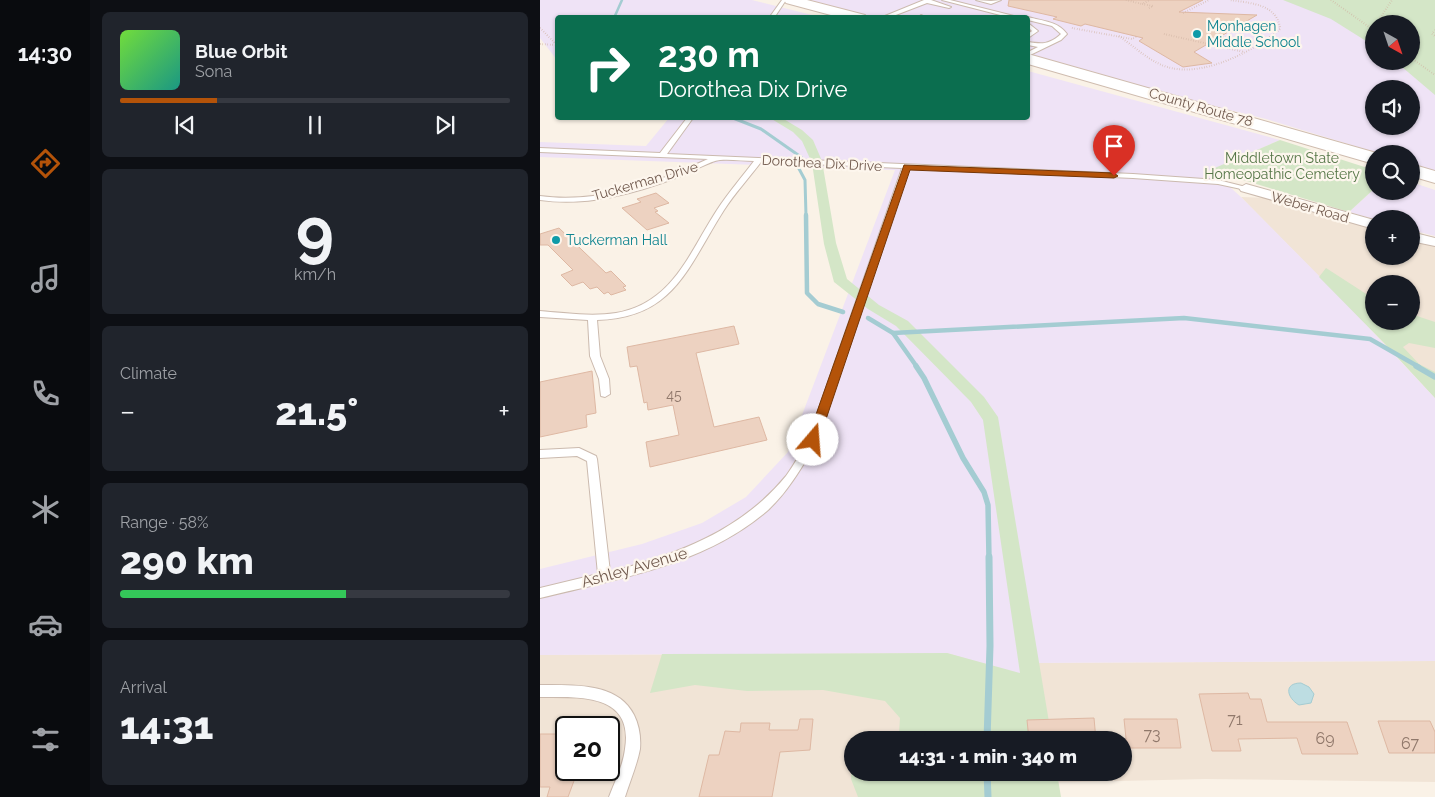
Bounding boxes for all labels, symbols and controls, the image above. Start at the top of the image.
north arrow [1365,15,1420,70]
map controls [1365,15,1420,330]
place label: Monhagen Middle School [1207,18,1300,50]
marker: Monhagen Middle School [1191,28,1203,40]
text: 230 m [658,34,760,75]
icon: right [575,35,640,100]
text: 14:30 [18,40,72,66]
text: Blue Orbit [195,40,287,62]
text: Sona [195,62,232,81]
text: Dorothea Dix Drive [658,76,848,102]
button: sound [1365,80,1420,135]
street label: County Route 78 [1147,84,1255,130]
icon: previous [171,111,199,139]
icon: pause [301,111,329,139]
icon: next [431,111,459,139]
pin [1093,125,1135,176]
icon: arrive [1100,132,1128,160]
button: search [1365,145,1420,200]
icon: directions [28,146,63,181]
park label: Middletown State Homeopathic Cemetery [1204,150,1360,182]
street label: Dorothea Dix Drive [761,152,883,174]
street label: Tuckerman Drive [590,158,700,204]
street label: Weber Road [1269,188,1351,226]
text: 9 [296,194,334,270]
button: + [1365,210,1420,265]
place label: Tuckerman Hall [566,232,667,248]
marker: Tuckerman Hall [550,234,562,246]
icon: music [28,261,63,296]
text: km/h [294,265,336,284]
button: − [1365,275,1420,330]
text: Climate [120,364,177,383]
icon: phone [28,376,63,411]
house number: 45 [666,387,682,403]
text: 21.5° [275,389,358,434]
text: − [120,395,135,428]
text: + [498,395,510,428]
position arrow [786,413,838,465]
icon: climate [28,492,63,527]
text: Range · 58% [120,513,208,532]
text: 290 km [120,538,254,583]
street label: Ashley Avenue [579,543,689,592]
icon: car [28,607,63,642]
text: Arrival [120,678,167,697]
text: 14:31 [120,703,213,748]
house number: 71 [1227,710,1243,729]
speed limit sign: 20 [555,716,620,781]
icon: filters [28,722,63,757]
house number: 73 [1143,725,1161,744]
house number: 69 [1315,729,1335,748]
house number: 67 [1401,734,1420,753]
text: 14:31 · 1 min · 340 m [899,745,1077,767]

